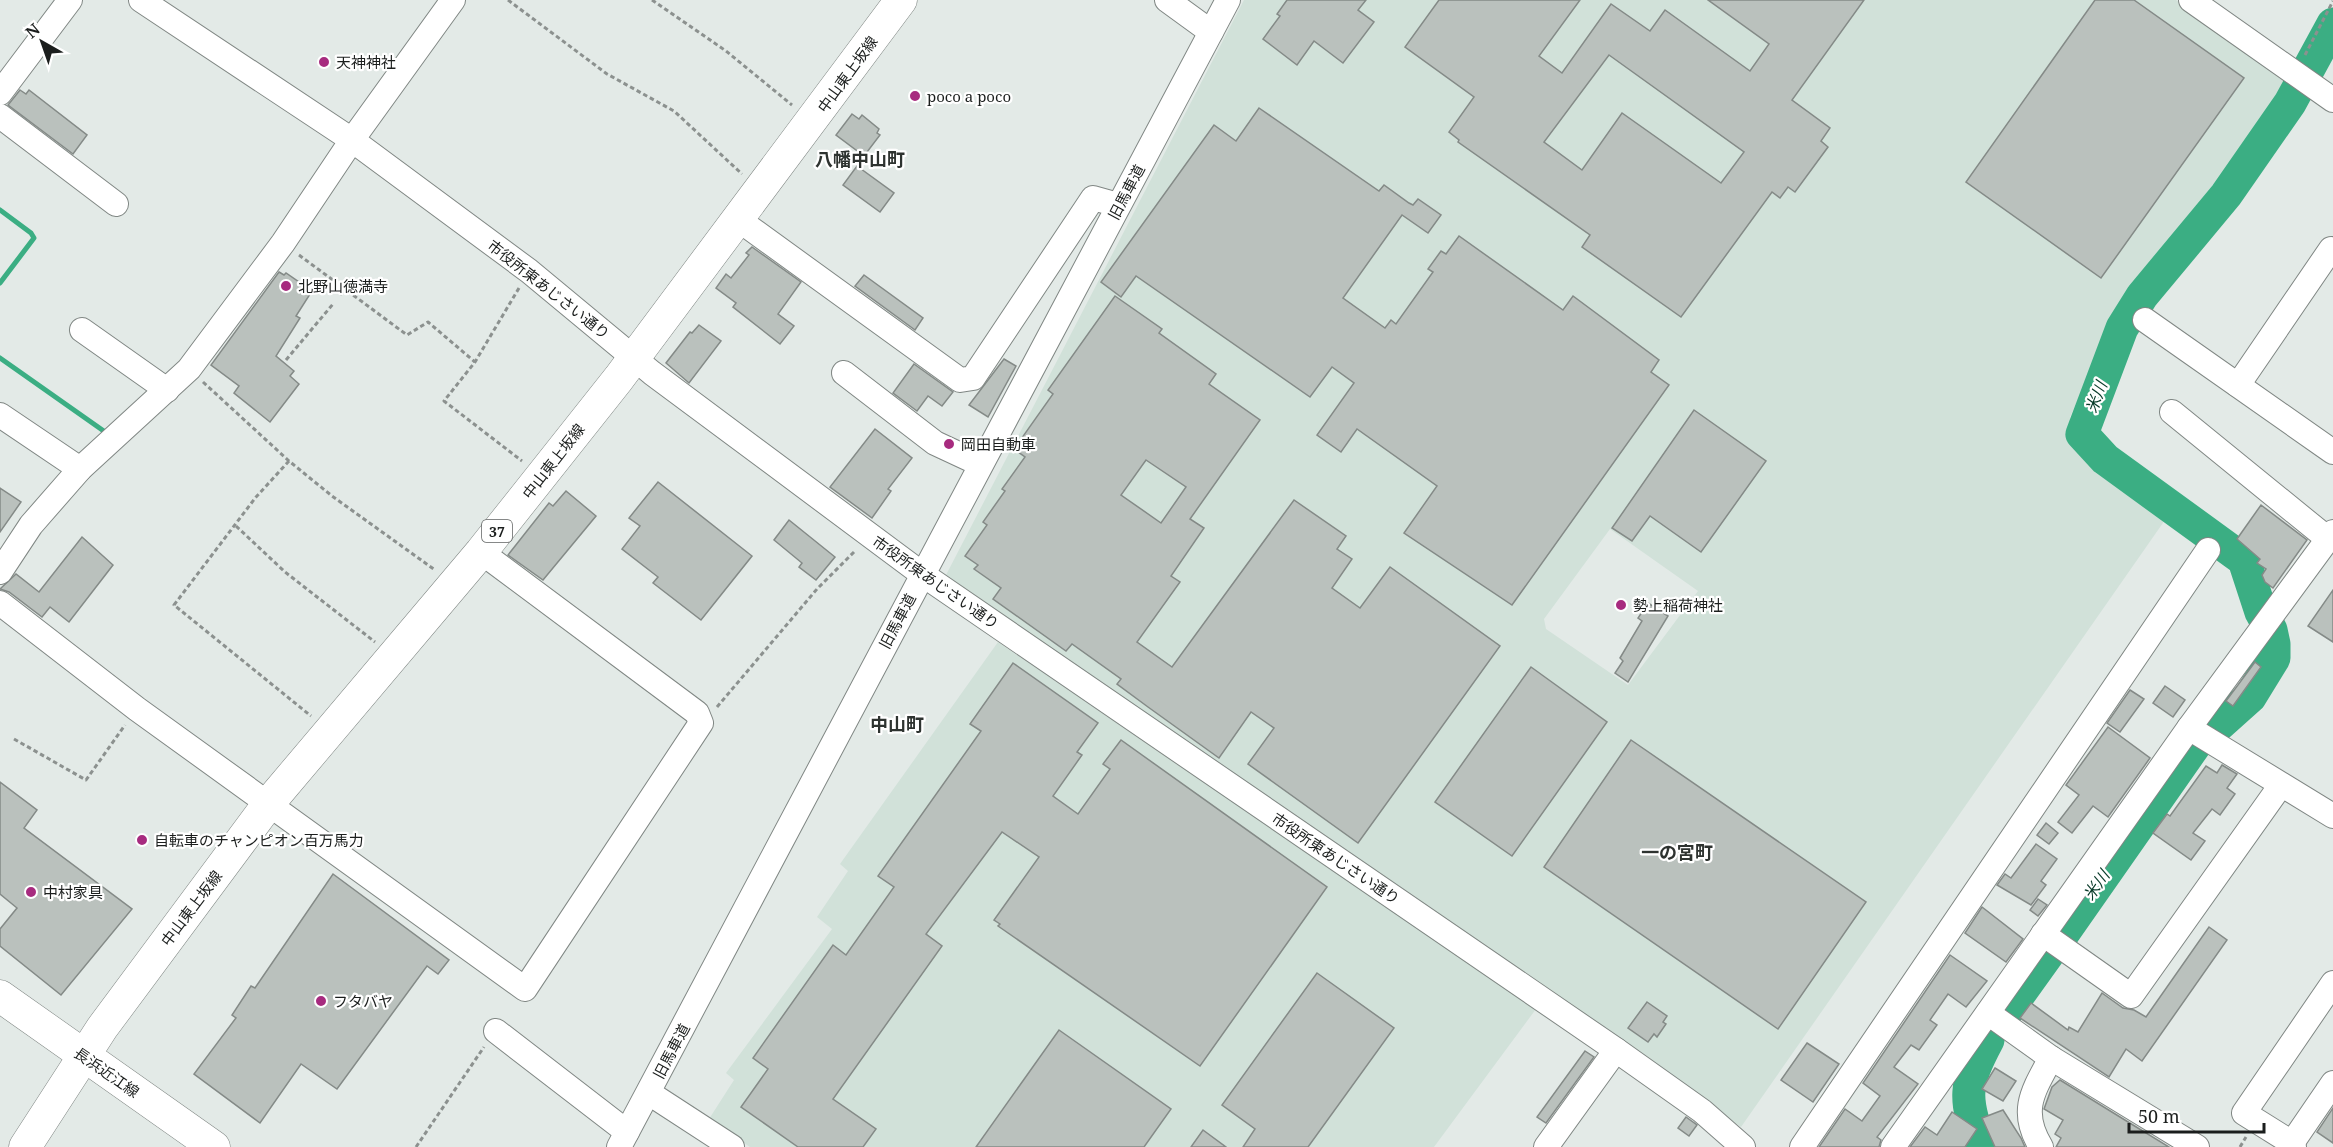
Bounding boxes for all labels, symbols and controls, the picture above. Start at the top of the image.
north arrow [12,12,72,72]
text: N [20,18,45,43]
street label: 中山東上坂線 [812,32,882,116]
place label: 天神神社 [336,52,396,72]
marker: 天神神社 [317,55,331,69]
place label: poco a poco [927,86,1011,106]
marker: poco a poco [908,89,922,103]
district label: 八幡中山町 [815,147,905,171]
street label: 旧馬車道 [1103,161,1149,223]
street label: 市役所東あじさい通り [484,235,614,343]
place label: 北野山徳満寺 [298,276,388,296]
marker: 北野山徳満寺 [279,279,293,293]
water label: 米川 [2080,376,2113,416]
street label: 中山東上坂線 [517,419,589,503]
place label: 岡田自動車 [961,434,1036,454]
marker: 岡田自動車 [942,437,956,451]
road number: 37 [482,520,512,542]
street label: 市役所東あじさい通り [869,531,1003,633]
street label: 旧馬車道 [874,590,920,652]
place label: 勢上稲荷神社 [1633,595,1723,615]
marker: 勢上稲荷神社 [1614,598,1628,612]
district label: 中山町 [870,712,924,736]
street label: 市役所東あじさい通り [1268,808,1404,908]
place label: 自転車のチャンピオン百万馬力 [154,830,364,850]
marker: 自転車のチャンピオン百万馬力 [135,833,149,847]
district label: 一の宮町 [1641,840,1713,864]
water label: 米川 [2078,864,2115,904]
street label: 中山東上坂線 [156,866,226,950]
place label: 中村家具 [43,882,103,902]
marker: 中村家具 [24,885,38,899]
place label: フタバヤ [333,991,393,1011]
marker: フタバヤ [314,994,328,1008]
street label: 旧馬車道 [648,1020,694,1082]
street label: 長浜近江線 [71,1042,143,1102]
scale bar [2129,1096,2264,1134]
text: 50 m [2138,1104,2180,1128]

